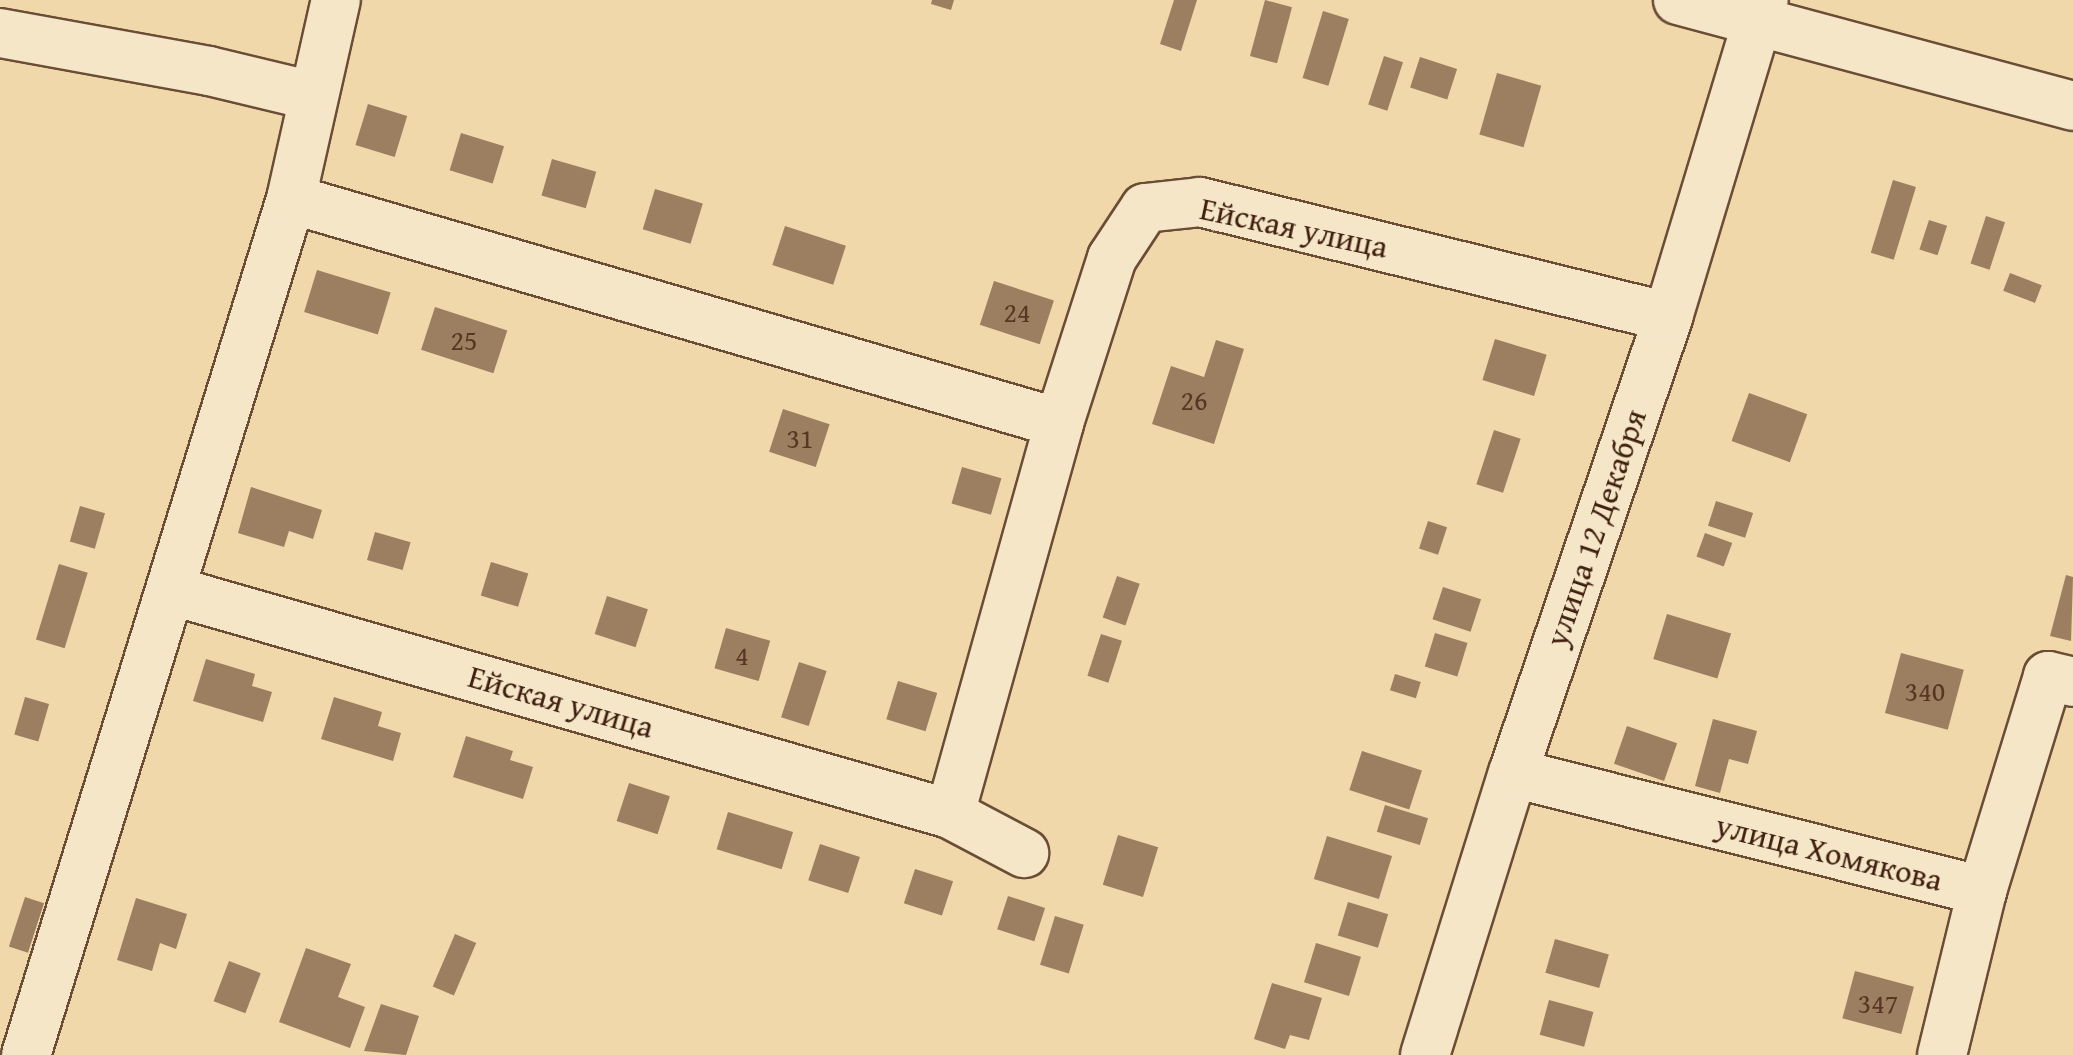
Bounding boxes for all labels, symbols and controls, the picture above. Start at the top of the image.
street label: Ейская улица [1197,189,1391,267]
house number: 24 [1004,295,1030,329]
house number: 25 [451,323,477,357]
house number: 26 [1181,383,1207,417]
street label: улица 12 Декабря [1537,404,1655,652]
house number: 31 [787,421,813,455]
house number: 4 [735,638,749,672]
street label: Ейская улица [464,657,658,747]
house number: 340 [1905,674,1945,708]
street label: улица Хомякова [1712,806,1946,900]
house number: 347 [1858,986,1898,1020]

